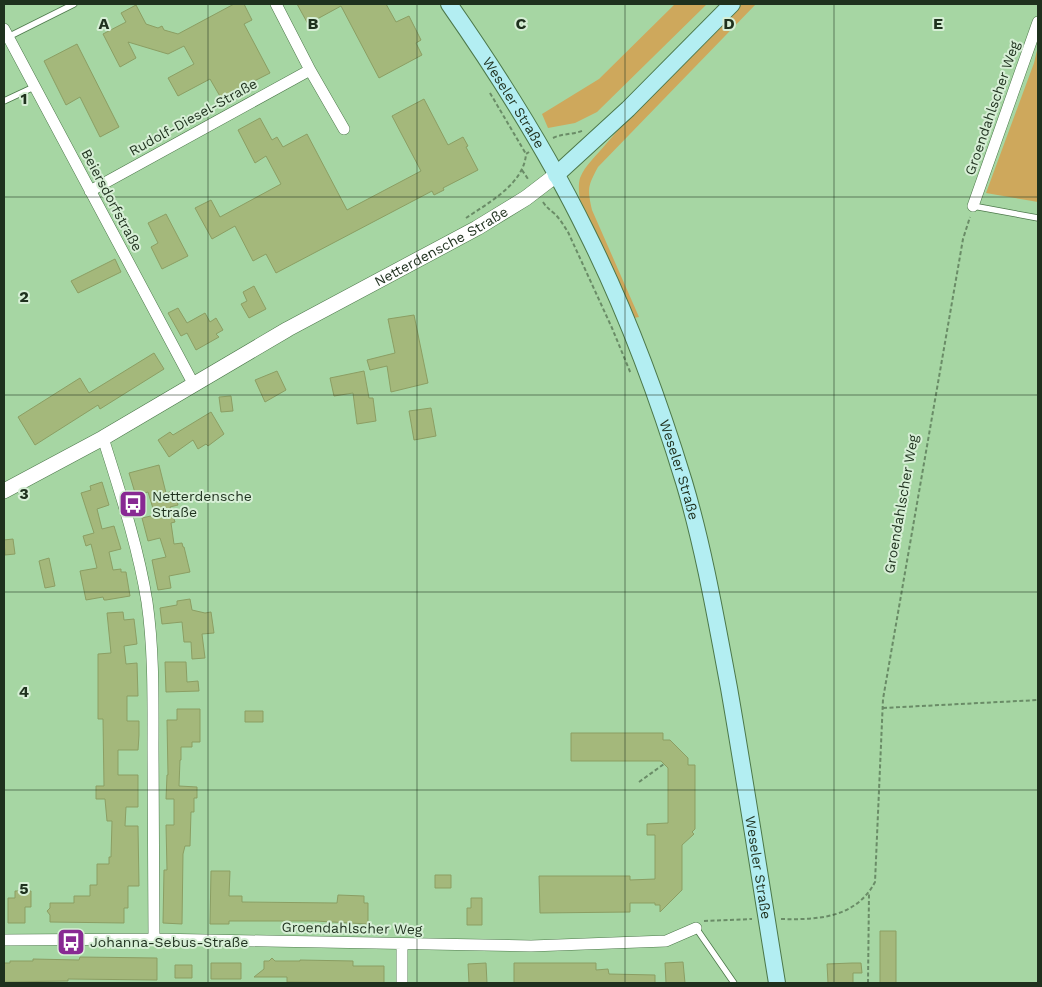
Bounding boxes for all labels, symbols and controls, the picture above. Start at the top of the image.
text: A [99,14,110,33]
text: B [308,14,319,33]
text: C [516,14,527,33]
text: D [723,14,735,33]
text: E [933,14,943,33]
street label: Groendahlscher Weg [962,38,1023,177]
street label: Weseler Straße [479,54,548,151]
street label: Rudolf-Diesel-Straße [126,75,260,159]
text: 1 [21,89,27,108]
street label: Beiersdorfstraße [78,146,146,254]
street label: Netterdensche Straße [372,203,511,289]
text: 2 [19,287,29,306]
street label: Weseler Straße [656,417,702,521]
street label: Groendahlscher Weg [881,433,921,575]
text: 3 [19,484,29,503]
place label: Netterdensche Straße [152,488,252,520]
bus stop icon: Netterdensche Straße [118,489,148,519]
text: 4 [19,682,29,701]
street label: Weseler Straße [742,815,775,920]
text: 5 [19,879,29,898]
street label: Groendahlscher Weg [282,919,423,937]
bus stop icon: Johanna-Sebus-Straße [56,927,86,957]
place label: Johanna-Sebus-Straße [90,934,248,950]

